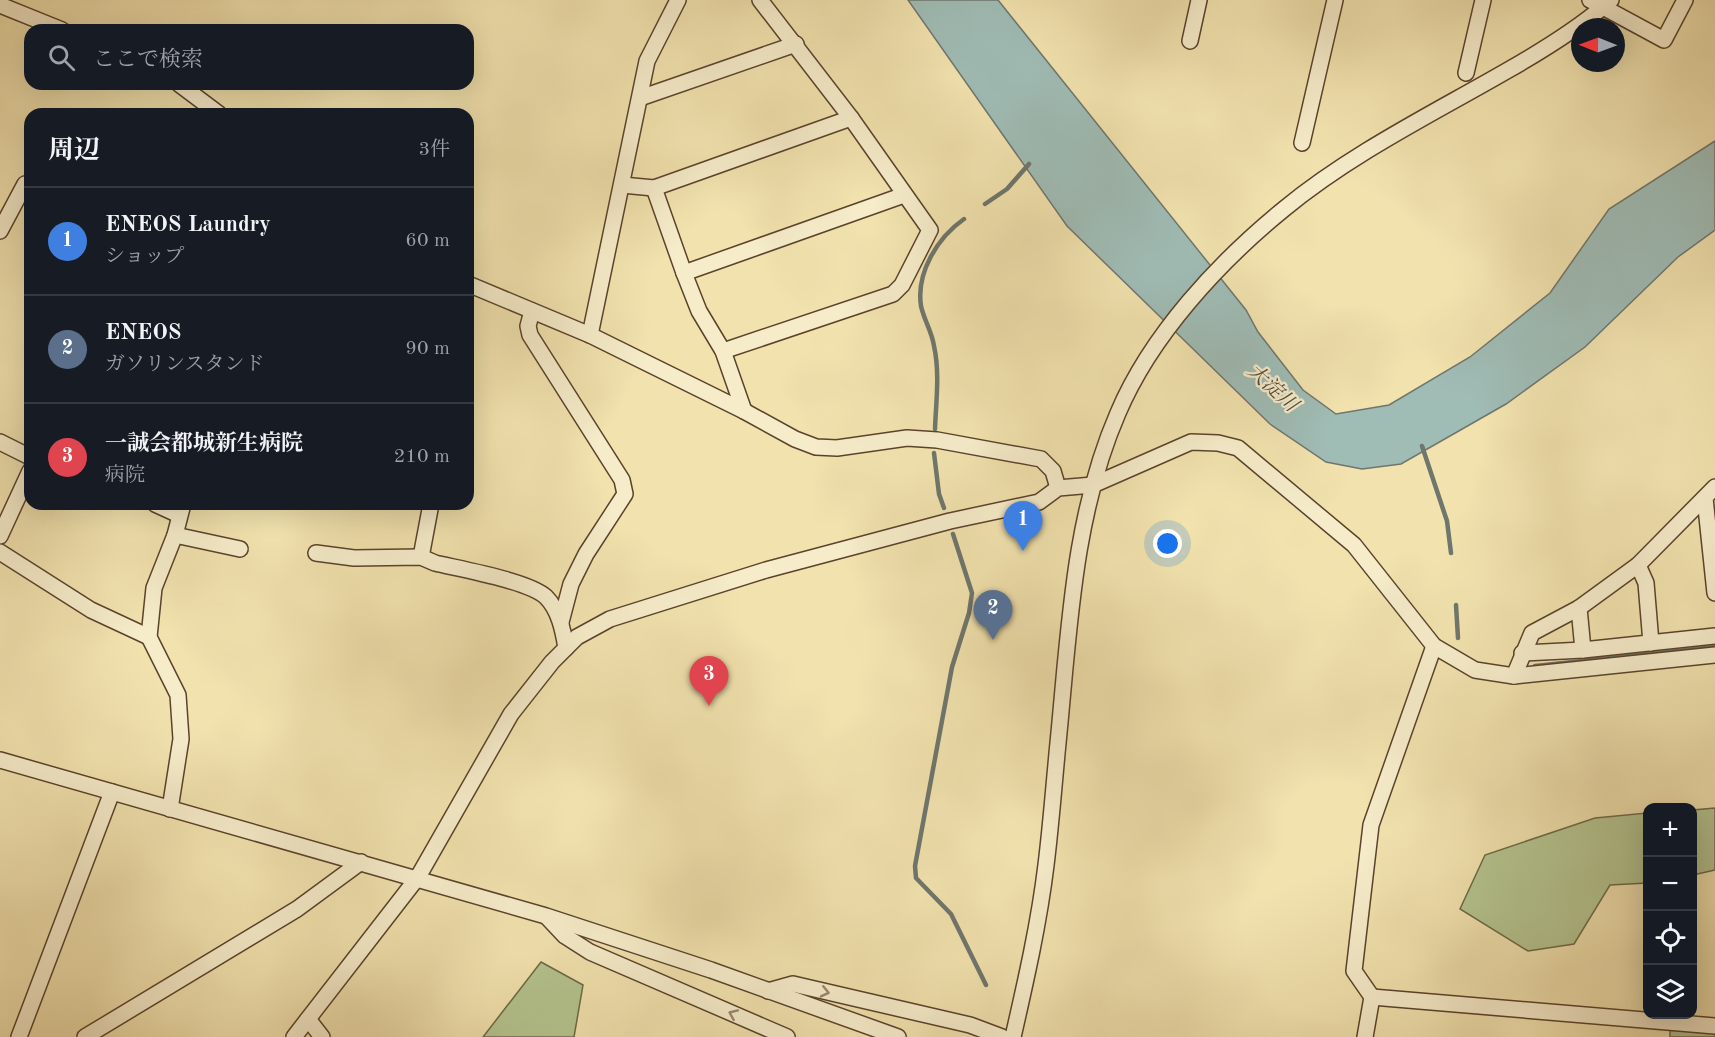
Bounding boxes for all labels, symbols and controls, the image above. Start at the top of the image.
north arrow [1571,18,1625,72]
search box [24,24,474,90]
icon: search [45,41,78,74]
text: ここで検索 [93,49,203,71]
text: 周辺 [48,138,100,164]
text: 3件 [418,140,450,160]
text: ENEOS Laundry [105,214,271,236]
text: 1 [62,231,73,251]
text: 60 m [405,231,450,251]
text: ショップ [105,247,185,267]
text: ENEOS [105,322,181,344]
text: 2 [62,339,73,359]
text: 90 m [405,339,450,359]
text: ガソリンスタンド [105,355,264,375]
water label: 大淀川 [1243,359,1303,417]
text: 一誠会都城新生病院 [105,433,303,455]
text: 3 [62,447,73,467]
text: 210 m [394,447,450,467]
text: 病院 [105,466,145,486]
pin: 1 [1004,502,1042,551]
your location [1153,529,1182,558]
pin: 2 [974,590,1012,640]
pin: 3 [690,656,728,706]
map controls [1643,803,1697,1019]
button: + [1643,803,1697,857]
button: − [1643,857,1697,911]
button: locate [1643,911,1697,965]
button: layers [1643,965,1697,1019]
one-way arrow [820,984,830,997]
one-way arrow [729,1009,740,1021]

